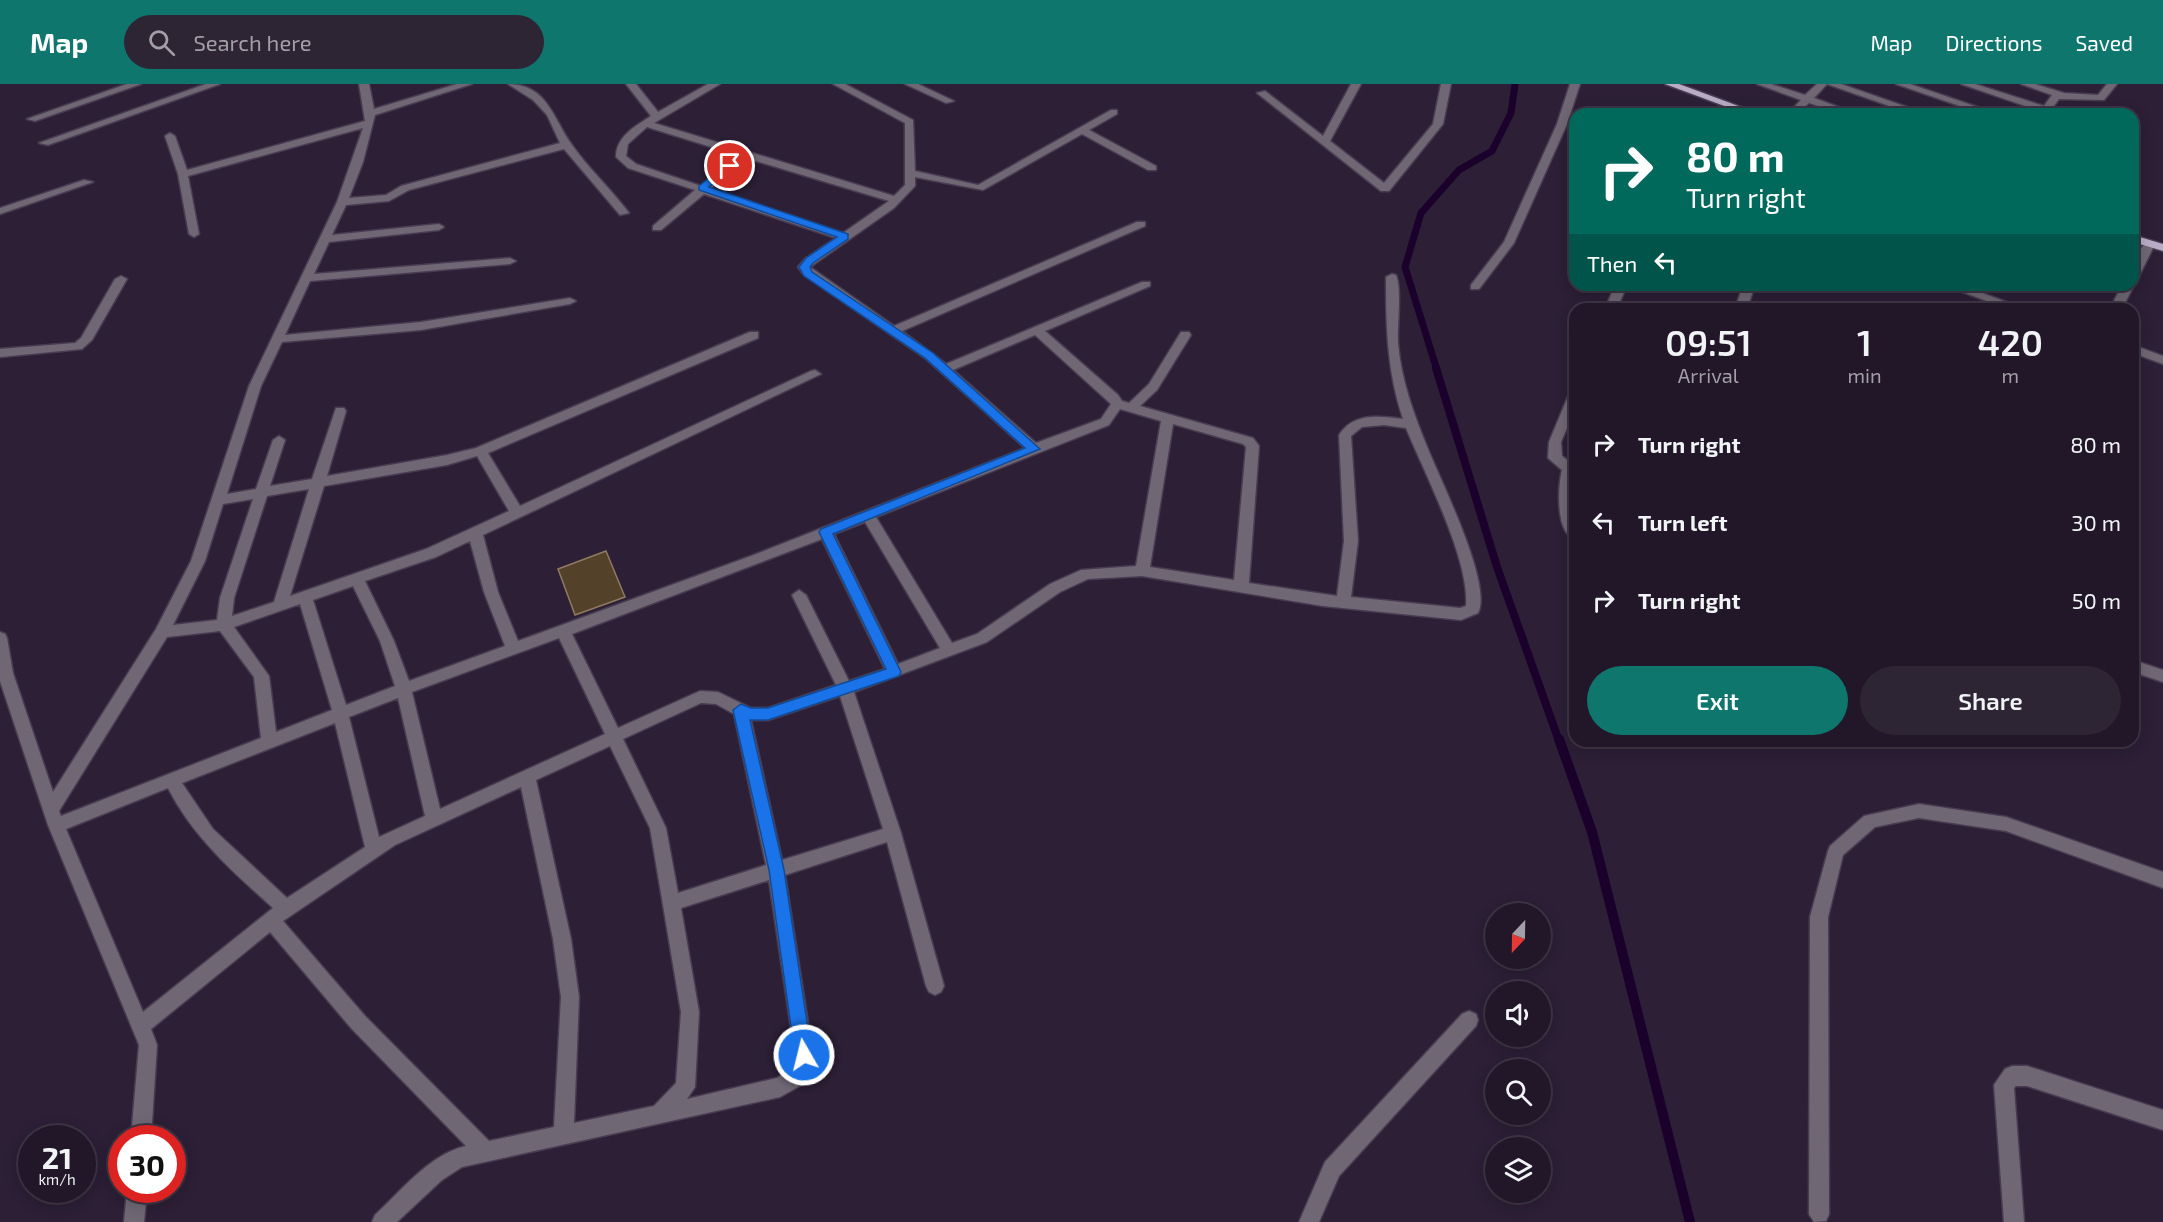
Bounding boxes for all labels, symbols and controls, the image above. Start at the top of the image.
search box [124,15,544,69]
text: Map [30,25,88,59]
icon: search [145,26,178,59]
text: Search here [193,29,312,55]
text: Map [1870,30,1913,55]
text: Directions [1946,30,2042,55]
text: Saved [2075,30,2133,55]
text: 80 m [1686,130,1785,180]
icon: right [1587,132,1665,210]
pin [704,140,755,191]
icon: arrive [713,149,746,182]
text: Turn right [1686,181,1806,213]
icon: left [1649,246,1682,279]
text: Then [1587,250,1637,276]
text: 09:51 [1665,320,1752,363]
text: 1 [1857,320,1872,363]
text: 420 [1978,320,2043,363]
text: Arrival [1678,363,1739,387]
text: min [1848,363,1882,387]
text: m [2002,363,2019,387]
icon: right [1587,428,1620,461]
text: Turn right [1638,431,1740,457]
text: 80 m [2070,431,2121,457]
icon: left [1587,506,1620,539]
text: Turn left [1638,509,1727,535]
text: 30 m [2071,509,2121,535]
icon: right [1587,584,1620,617]
text: Turn right [1638,587,1740,613]
text: 50 m [2072,587,2121,613]
button: Exit [1587,666,1848,735]
button: Share [1860,666,2121,735]
north arrow [1485,903,1551,969]
map controls [1485,903,1551,1203]
button: sound [1485,981,1551,1047]
position arrow [772,1023,836,1087]
button: search [1485,1059,1551,1125]
speed limit sign: 30 [108,1125,186,1203]
button: layers [1485,1137,1551,1203]
text: 21 [42,1139,72,1175]
text: km/h [38,1170,76,1188]

